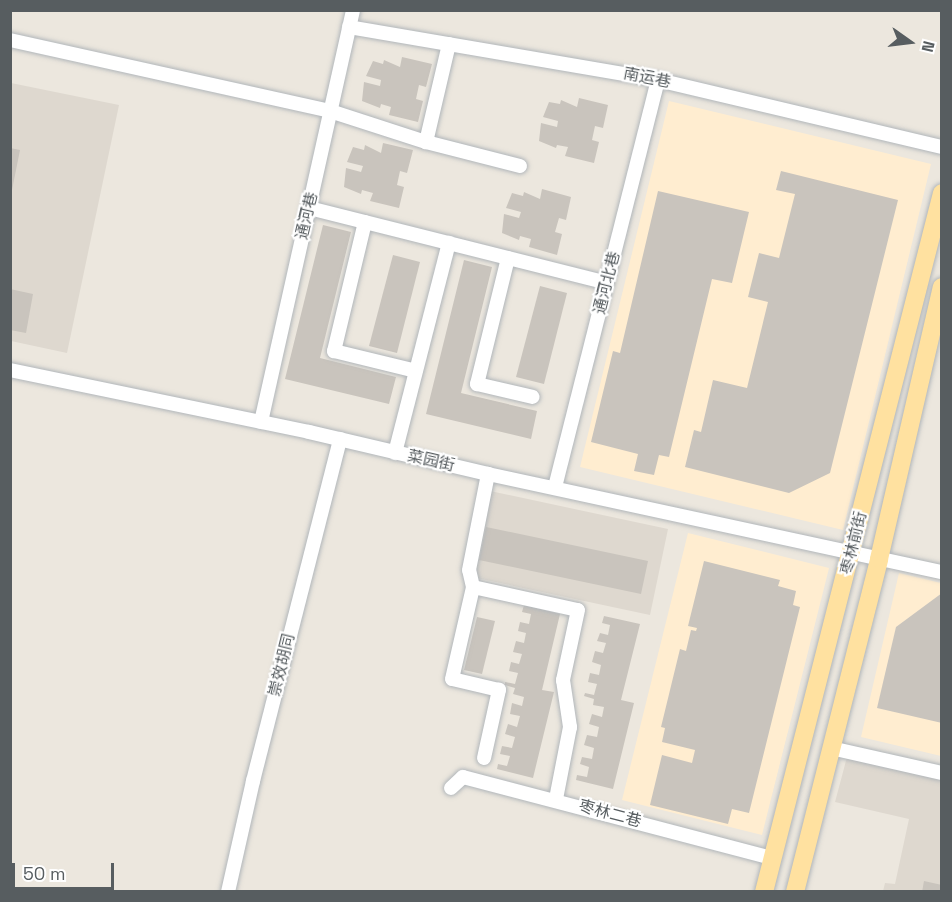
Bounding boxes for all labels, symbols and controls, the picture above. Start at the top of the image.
north arrow [880,12,940,72]
text: N [916,39,939,54]
street label: 南运巷 [622,64,672,92]
street label: 通河巷 [292,190,322,242]
street label: 通河北巷 [590,250,624,316]
street label: 菜园街 [405,446,457,476]
street label: 枣林前街 [837,510,871,576]
street label: 崇效胡同 [265,632,299,698]
street label: 枣林二巷 [577,796,643,832]
scale bar [15,851,117,889]
text: 50 m [23,862,65,885]

